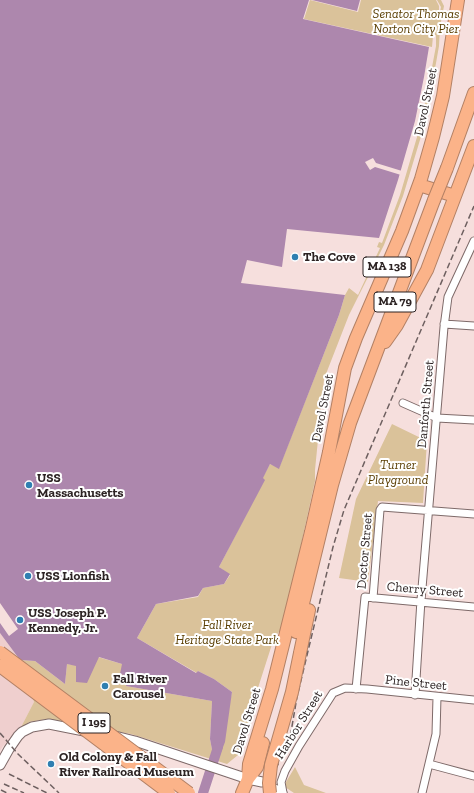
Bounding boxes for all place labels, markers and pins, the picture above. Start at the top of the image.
place label: The Cove [303,249,356,265]
marker: The Cove [290,252,300,262]
place label: USS Massachusetts [37,470,124,501]
marker: USS Massachusetts [24,480,34,490]
place label: USS Lionfish [36,568,109,584]
marker: USS Lionfish [23,571,33,581]
place label: USS Joseph P. Kennedy, Jr. [28,605,106,636]
marker: USS Joseph P. Kennedy, Jr. [15,615,25,625]
place label: Fall River Carousel [113,671,167,702]
marker: Fall River Carousel [100,681,110,691]
place label: Old Colony & Fall River Railroad Museum [59,749,194,780]
marker: Old Colony & Fall River Railroad Museum [46,759,56,769]

